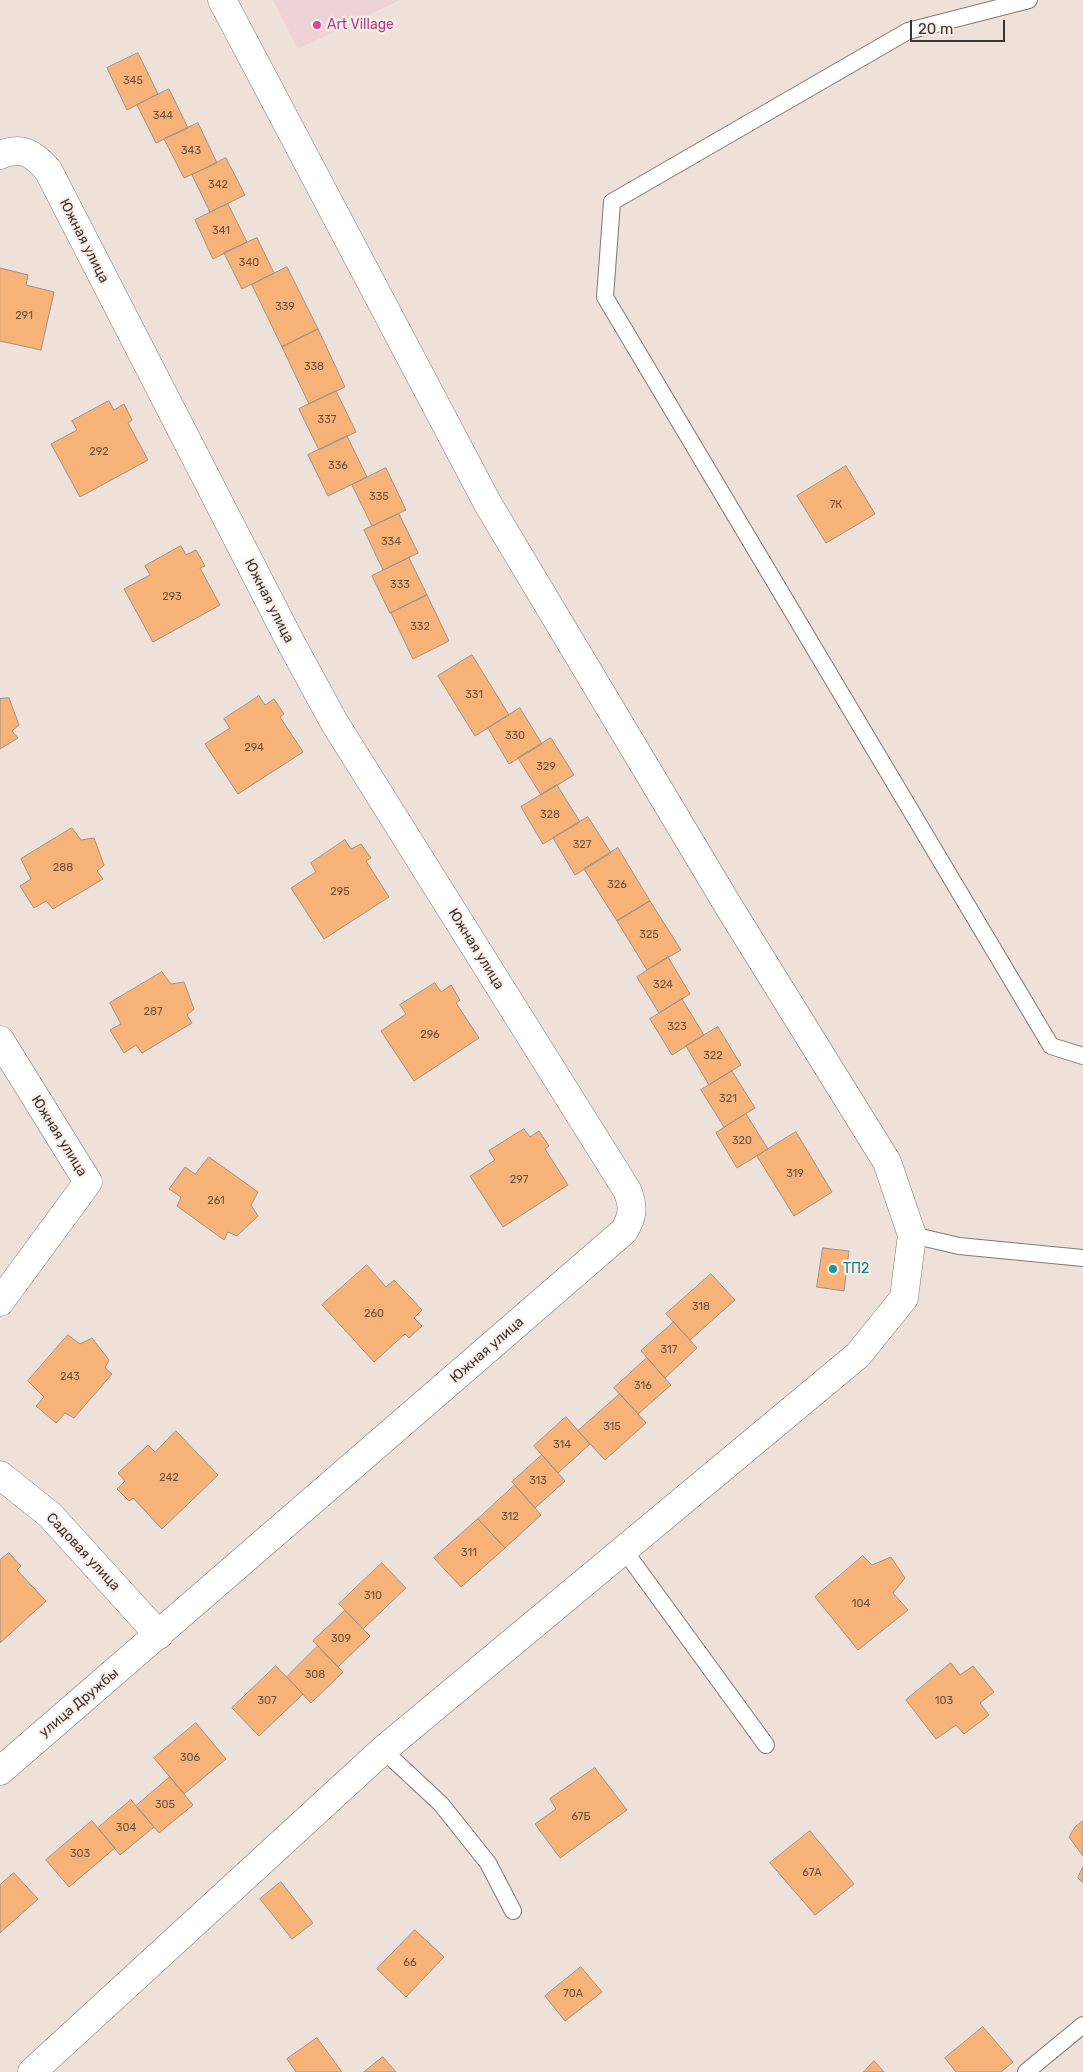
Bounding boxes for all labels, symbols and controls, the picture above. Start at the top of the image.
scale bar [913,10,1008,42]
place label: Art Village [327,17,394,33]
marker: Art Village [311,19,323,31]
text: 20 m [918,20,953,38]
house number: 345 [123,74,143,88]
house number: 344 [153,109,173,123]
house number: 343 [181,144,201,158]
house number: 342 [208,178,228,192]
street label: Южная улица [56,196,112,286]
house number: 341 [212,224,230,238]
house number: 340 [239,256,259,270]
house number: 339 [275,300,295,314]
house number: 291 [15,309,33,323]
house number: 338 [304,360,324,374]
house number: 337 [318,413,336,427]
house number: 292 [89,445,109,459]
house number: 336 [328,459,348,473]
house number: 335 [369,490,389,504]
house number: 7К [830,498,842,512]
house number: 334 [381,535,401,549]
street label: Южная улица [241,556,297,646]
house number: 333 [390,578,410,592]
house number: 293 [162,590,182,604]
house number: 332 [410,620,430,634]
house number: 331 [465,688,483,702]
house number: 330 [505,729,525,743]
house number: 294 [244,741,264,755]
house number: 329 [536,760,556,774]
house number: 328 [540,808,560,822]
house number: 327 [573,838,591,852]
house number: 288 [53,861,73,875]
house number: 326 [607,878,627,892]
house number: 295 [330,885,350,899]
street label: Южная улица [444,906,508,992]
house number: 325 [639,928,659,942]
house number: 324 [653,978,673,992]
house number: 287 [143,1005,163,1019]
house number: 323 [667,1020,687,1034]
house number: 296 [420,1028,440,1042]
house number: 322 [703,1049,723,1063]
house number: 321 [719,1092,737,1106]
street label: Южная улица [27,1093,91,1179]
house number: 320 [732,1134,752,1148]
house number: 319 [786,1167,804,1181]
house number: 297 [510,1173,528,1187]
house number: 261 [207,1194,225,1208]
place label: ТП2 [843,1261,869,1277]
marker: ТП2 [827,1263,839,1275]
house number: 318 [692,1300,710,1314]
house number: 260 [364,1307,384,1321]
street label: Южная улица [447,1313,527,1387]
house number: 317 [661,1343,677,1357]
house number: 243 [60,1370,80,1384]
house number: 316 [634,1379,652,1393]
house number: 315 [603,1420,621,1434]
house number: 314 [553,1438,571,1452]
house number: 242 [159,1471,179,1485]
house number: 313 [529,1474,547,1488]
street label: Садовая улица [43,1510,123,1594]
house number: 312 [501,1510,519,1524]
house number: 311 [461,1546,477,1560]
house number: 310 [364,1589,382,1603]
house number: 104 [852,1597,870,1611]
house number: 309 [331,1632,351,1646]
street label: улица Дружбы [36,1665,122,1741]
house number: 308 [305,1668,325,1682]
house number: 307 [257,1694,277,1708]
house number: 103 [935,1694,953,1708]
house number: 306 [180,1751,200,1765]
house number: 305 [155,1798,175,1812]
house number: 67Б [572,1810,590,1824]
house number: 304 [116,1821,136,1835]
house number: 303 [70,1847,90,1861]
house number: 67А [802,1866,822,1880]
house number: 66 [403,1956,417,1970]
house number: 70А [563,1987,583,2001]

